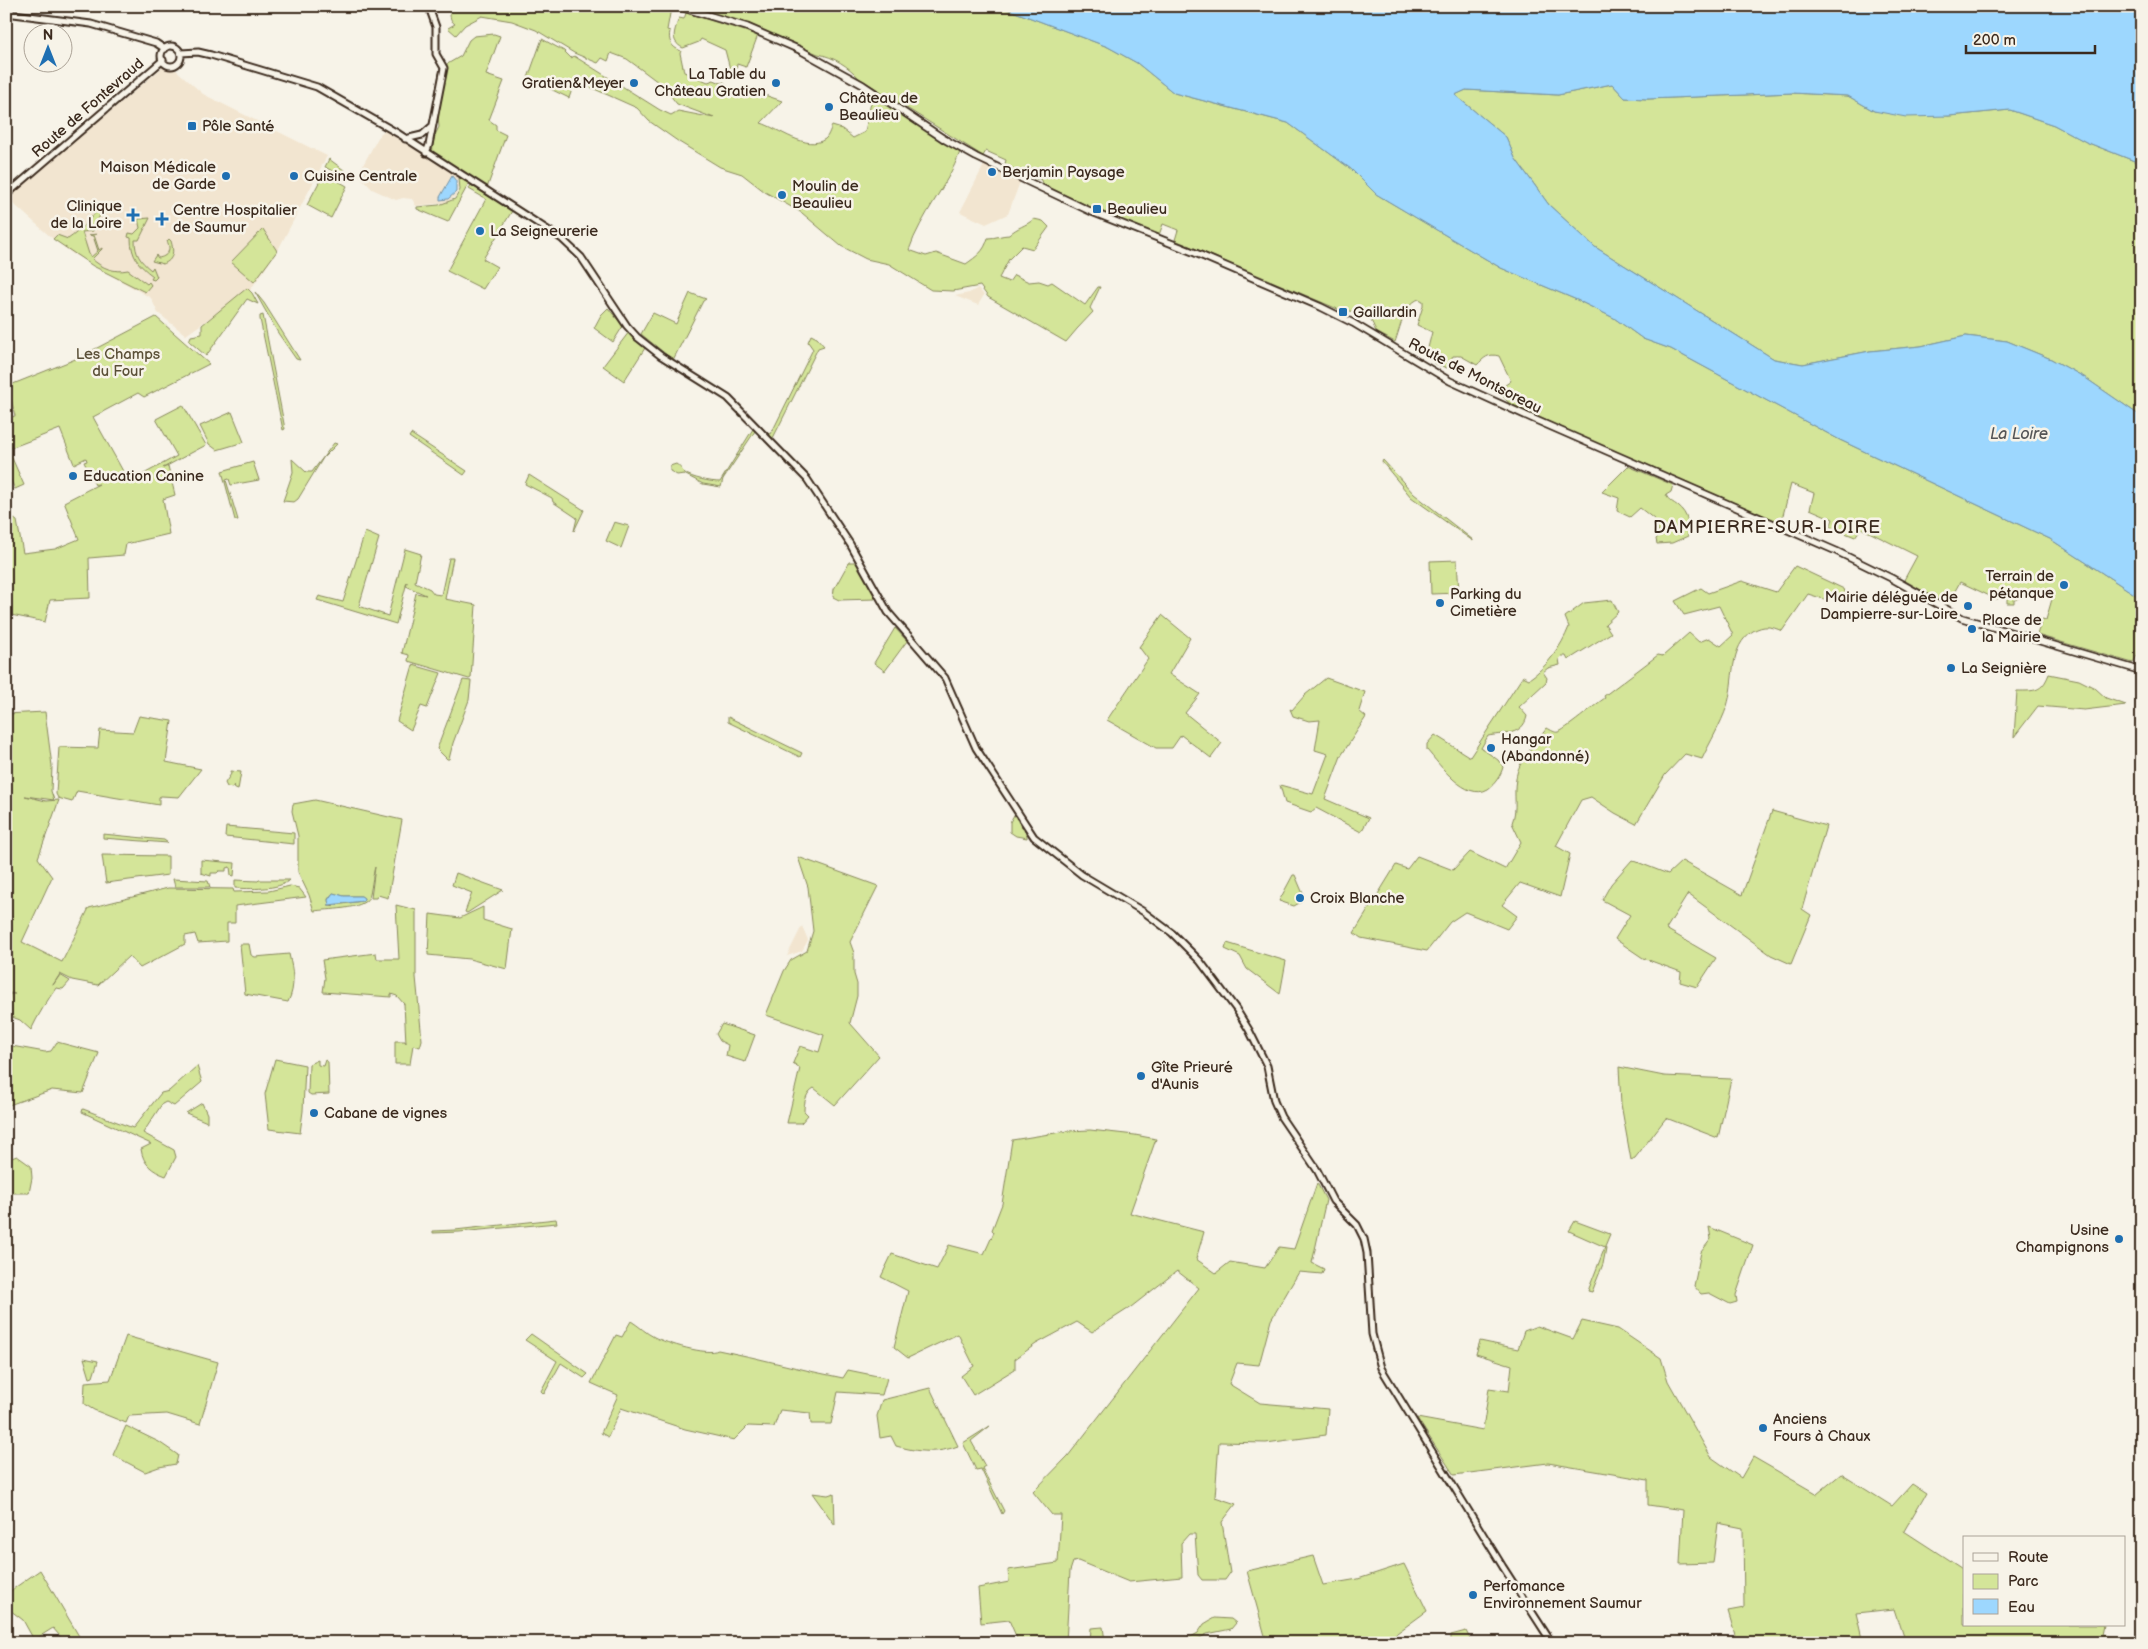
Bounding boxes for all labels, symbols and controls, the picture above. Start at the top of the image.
north arrow [22,22,72,72]
scale bar [1966,22,2094,54]
text: N [43,27,53,44]
text: 200 m [1973,31,2016,50]
street label: Route de Fontevraud [28,54,148,162]
place label: La Table du Château Gratien [654,65,766,101]
place label: Gratien&Meyer [522,74,625,93]
marker: Gratien&Meyer [628,77,640,89]
marker: La Table du Château Gratien [770,77,782,89]
place label: Château de Beaulieu [839,89,918,125]
marker: Château de Beaulieu [823,101,835,113]
place label: Pôle Santé [202,117,274,136]
marker: Pôle Santé [186,120,198,132]
place label: Maison Médicale de Garde [100,158,216,194]
place label: Berjamin Paysage [1002,163,1125,182]
marker: Berjamin Paysage [986,166,998,178]
place label: Cuisine Centrale [304,167,417,186]
marker: Maison Médicale de Garde [220,170,232,182]
marker: Cuisine Centrale [288,170,300,182]
place label: Moulin de Beaulieu [792,177,859,213]
marker: Moulin de Beaulieu [776,189,788,201]
place label: Clinique de la Loire [50,197,122,233]
place label: Beaulieu [1107,200,1167,219]
place label: Centre Hospitalier de Saumur [173,201,297,237]
marker: Beaulieu [1091,203,1103,215]
marker: Clinique de la Loire [126,208,140,222]
marker: Centre Hospitalier de Saumur [155,212,169,226]
place label: La Seigneurerie [490,222,598,241]
marker: La Seigneurerie [474,225,486,237]
place label: Gaillardin [1353,303,1417,322]
marker: Gaillardin [1337,306,1349,318]
street label: Route de Montsoreau [1405,334,1545,418]
park label: Les Champs du Four [76,345,161,381]
water label: La Loire [1990,425,2048,444]
place label: Education Canine [83,467,204,486]
marker: Education Canine [67,470,79,482]
district label: DAMPIERRE-SUR-LOIRE [1653,517,1881,538]
place label: Terrain de pétanque [1985,567,2054,603]
marker: Terrain de pétanque [2058,579,2070,591]
place label: Parking du Cimetière [1450,585,1522,621]
place label: Mairie déléguée de Dampierre-sur-Loire [1820,588,1958,624]
marker: Parking du Cimetière [1434,597,1446,609]
marker: Mairie déléguée de Dampierre-sur-Loire [1962,600,1974,612]
place label: Place de la Mairie [1982,611,2042,647]
marker: Place de la Mairie [1966,623,1978,635]
place label: La Seignière [1961,659,2047,678]
marker: La Seignière [1945,662,1957,674]
place label: Hangar (Abandonné) [1501,730,1590,766]
marker: Hangar (Abandonné) [1485,742,1497,754]
place label: Croix Blanche [1310,889,1405,908]
marker: Croix Blanche [1294,892,1306,904]
place label: Gîte Prieuré d'Aunis [1151,1058,1233,1094]
marker: Gîte Prieuré d'Aunis [1135,1070,1147,1082]
place label: Cabane de vignes [324,1104,448,1123]
marker: Cabane de vignes [308,1107,320,1119]
place label: Usine Champignons [2015,1221,2110,1257]
marker: Usine Champignons [2113,1233,2125,1245]
place label: Anciens Fours à Chaux [1773,1410,1871,1446]
marker: Anciens Fours à Chaux [1757,1422,1769,1434]
legend [1963,1536,2126,1626]
text: Route [2008,1548,2049,1567]
text: Parc [2008,1572,2038,1591]
place label: Perfomance Environnement Saumur [1483,1577,1642,1613]
marker: Perfomance Environnement Saumur [1467,1589,1479,1601]
text: Eau [2008,1598,2035,1617]

